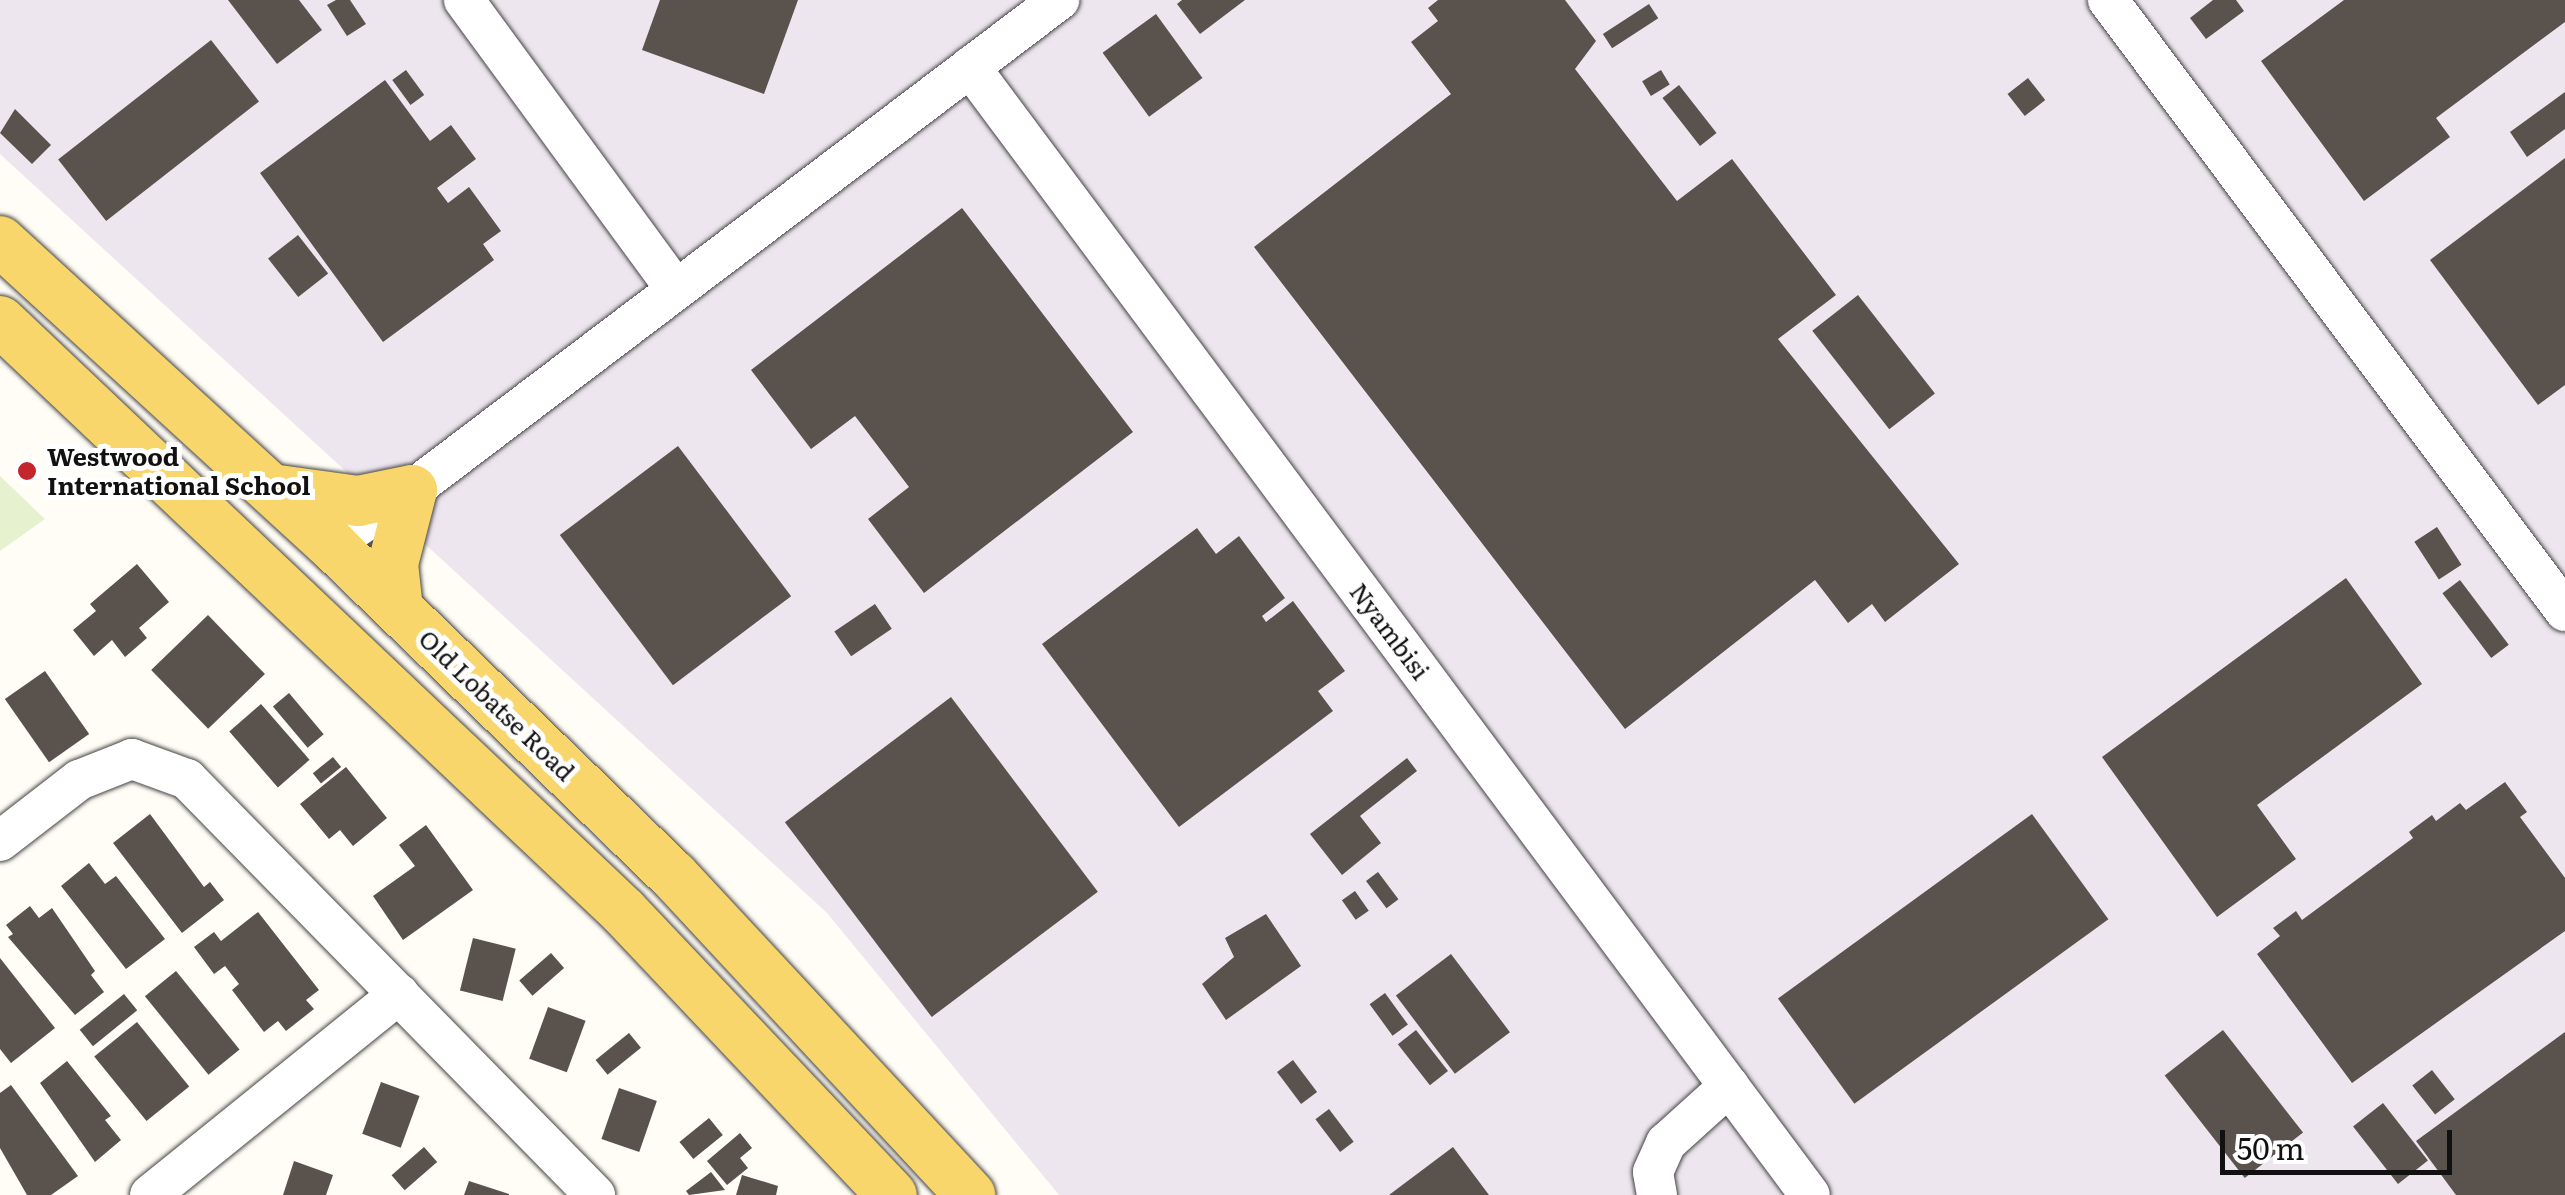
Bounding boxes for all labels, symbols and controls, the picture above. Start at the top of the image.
place label: Westwood International School [47,442,311,501]
marker: Westwood International School [16,460,38,482]
street label: Nyambisi [1344,577,1436,685]
street label: Old Lobatse Road [413,623,581,787]
scale bar [2225,1110,2458,1172]
text: 50 m [2237,1125,2305,1169]

